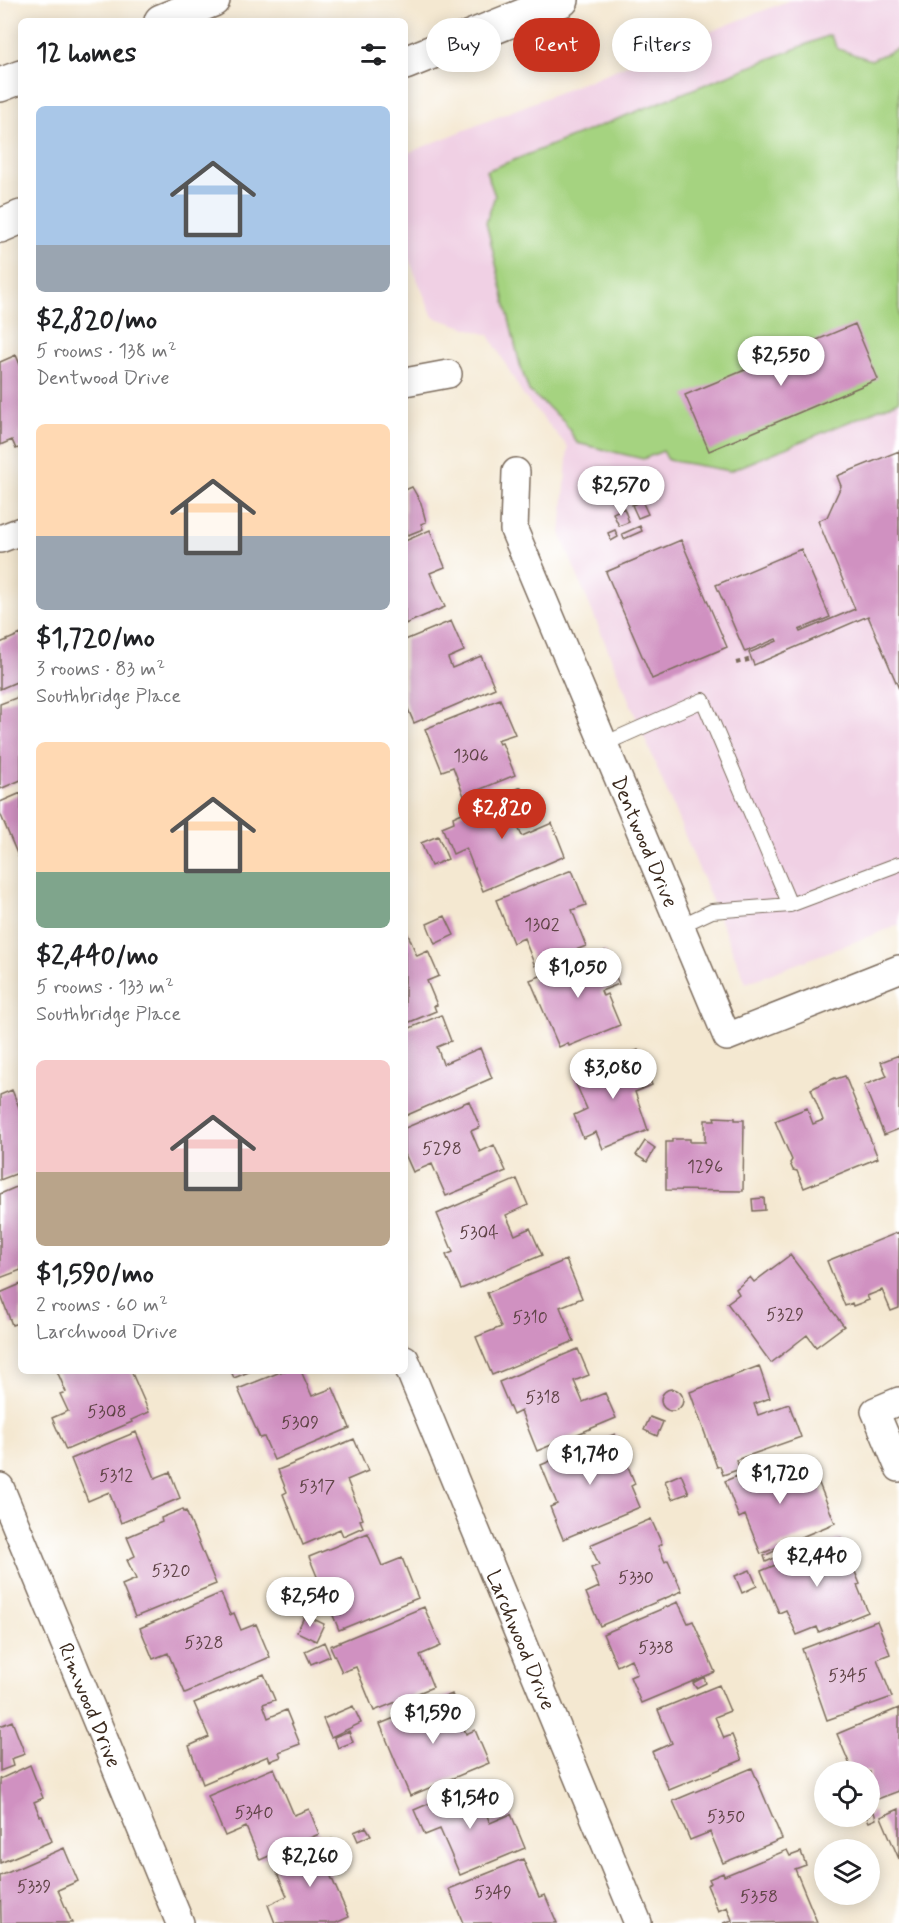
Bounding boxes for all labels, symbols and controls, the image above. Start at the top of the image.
chip: Buy [426,18,501,72]
chip: Rent [513,18,600,72]
chip: Filters [612,18,712,72]
text: 12 homes [36,37,136,71]
icon: filters [357,38,390,71]
icon: home [159,145,267,253]
text: $2,820/mo [36,304,157,338]
pin: $2,550 [732,336,830,387]
text: 5 rooms · 138 m² [36,338,177,365]
text: $2,550 [752,342,810,369]
text: Dentwood Drive [36,365,169,392]
icon: home [159,463,267,571]
pin: $2,570 [572,466,670,517]
text: $2,570 [592,472,650,499]
text: $1,720/mo [36,622,155,656]
text: 3 rooms · 83 m² [36,656,165,683]
text: Southbridge Place [36,683,181,710]
house number: 1306 [453,744,489,768]
street label: Dentwood Drive [604,772,684,912]
icon: home [159,781,267,889]
pin: $2,820 [453,789,551,840]
text: $2,820 [472,795,532,822]
house number: 1302 [524,913,560,937]
text: $2,440/mo [36,940,158,974]
pin: $1,050 [529,948,627,999]
text: $1,050 [549,954,607,981]
text: 5 rooms · 133 m² [36,974,174,1001]
text: Southbridge Place [36,1001,181,1028]
pin: $3,080 [564,1049,662,1100]
text: $3,080 [584,1055,642,1082]
icon: home [159,1099,267,1207]
house number: 5298 [422,1137,462,1161]
house number: 1296 [687,1155,723,1179]
house number: 5304 [459,1221,499,1245]
text: $1,590/mo [36,1258,154,1292]
text: 2 rooms · 60 m² [36,1292,168,1319]
house number: 5329 [766,1303,804,1327]
house number: 5310 [512,1306,548,1330]
text: Larchwood Drive [36,1319,178,1346]
house number: 5318 [525,1386,561,1410]
house number: 5308 [87,1400,127,1424]
house number: 5309 [281,1411,319,1435]
pin: $1,740 [541,1435,639,1486]
text: $1,740 [561,1441,619,1468]
pin: $1,720 [731,1454,829,1505]
text: $1,720 [751,1460,809,1487]
house number: 5312 [99,1464,133,1488]
house number: 5317 [299,1475,335,1499]
pin: $2,440 [768,1537,866,1588]
text: $2,440 [787,1543,848,1570]
house number: 5320 [151,1559,191,1583]
street label: Larchwood Drive [479,1566,561,1714]
house number: 5330 [618,1566,654,1590]
pin: $2,540 [261,1577,359,1628]
text: $2,540 [280,1583,340,1610]
house number: 5328 [184,1631,224,1655]
house number: 5338 [638,1636,674,1660]
street label: Rimwood Drive [51,1639,127,1772]
house number: 5345 [828,1664,868,1688]
pin: $1,590 [384,1694,482,1745]
text: $1,590 [404,1700,462,1727]
map controls [814,1761,880,1905]
button: locate [814,1761,880,1827]
pin: $1,540 [421,1779,519,1830]
text: $1,540 [441,1785,499,1812]
house number: 5340 [234,1801,274,1825]
house number: 5350 [707,1805,745,1829]
pin: $2,260 [261,1837,359,1888]
button: layers [814,1839,880,1905]
text: $2,260 [281,1843,339,1870]
house number: 5339 [17,1875,51,1899]
house number: 5349 [474,1881,512,1905]
house number: 5358 [740,1885,778,1909]

